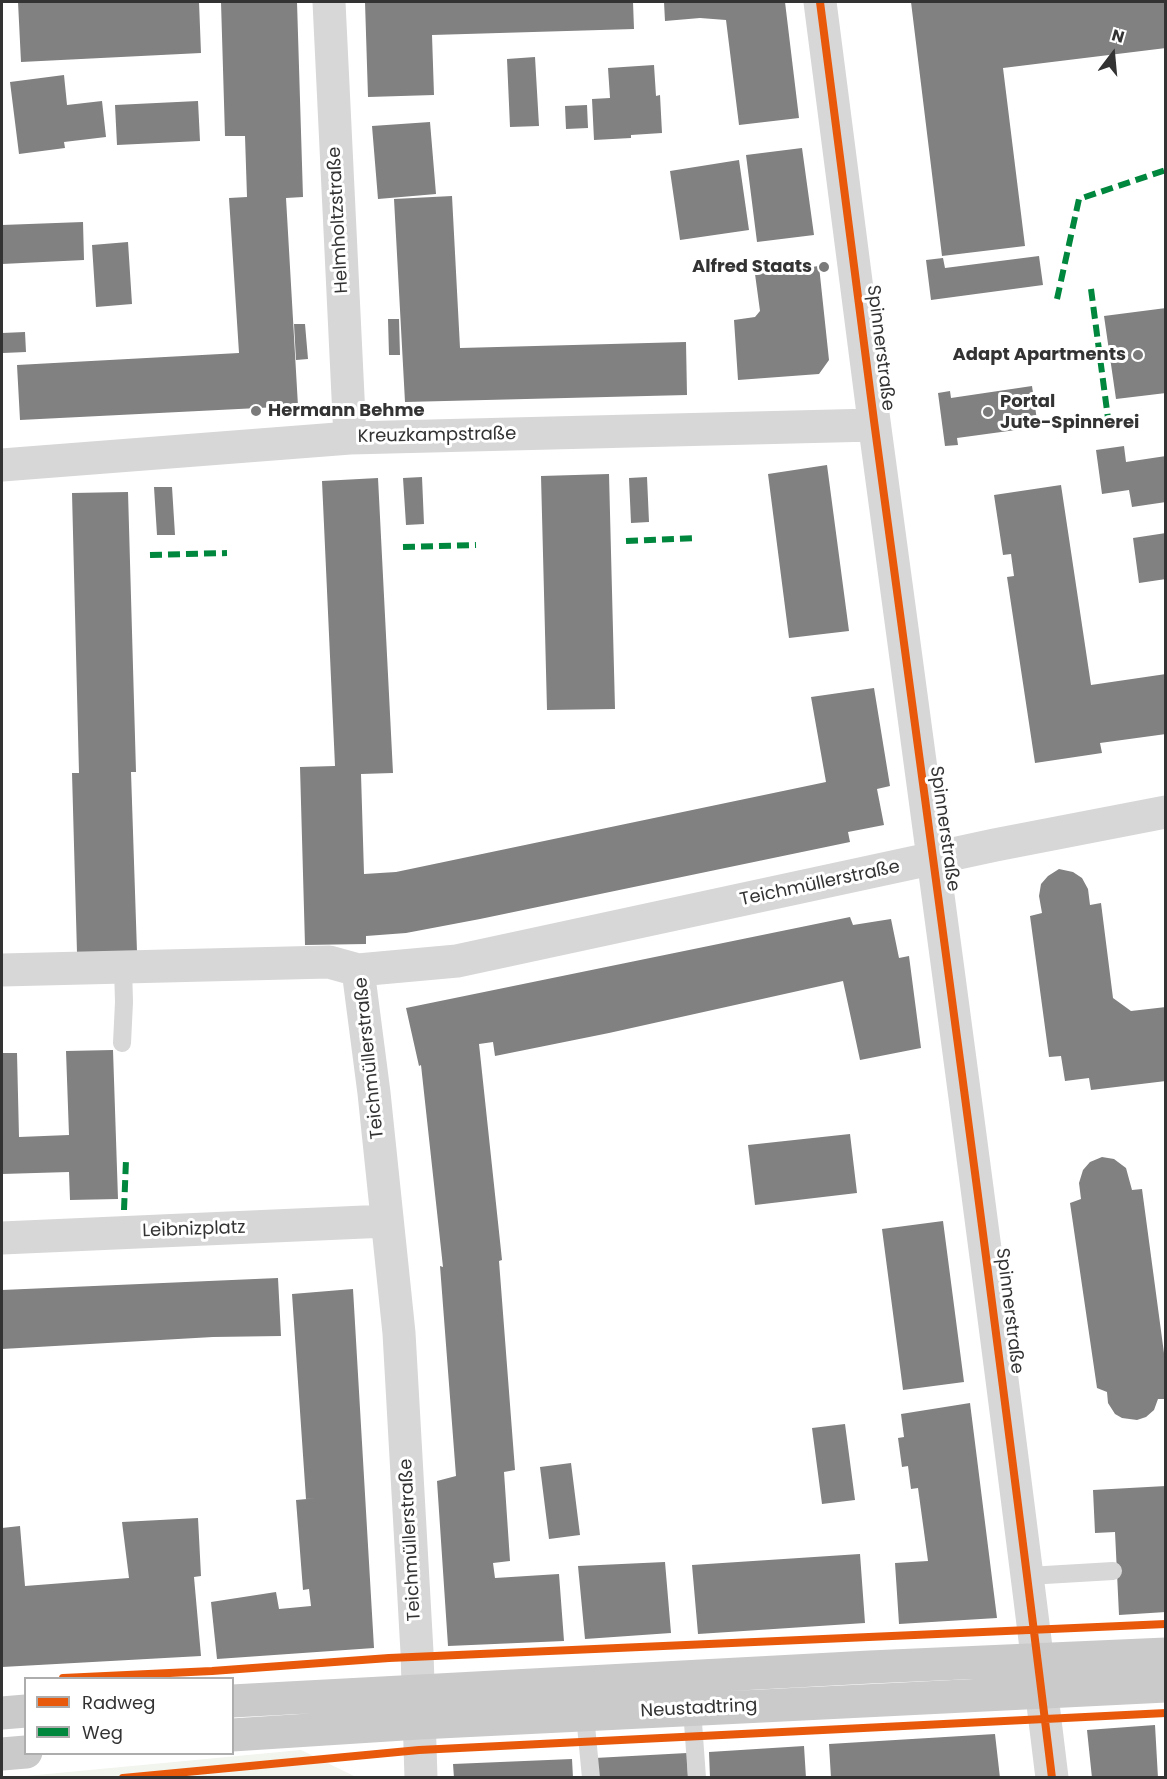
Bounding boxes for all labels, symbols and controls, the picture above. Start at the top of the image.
text: N [1109,23,1127,49]
north arrow [1083,24,1143,84]
street label: Helmholtzstraße [324,146,354,294]
place label: Alfred Staats [692,256,812,278]
marker: Alfred Staats [817,260,831,274]
street label: Spinnerstraße [862,284,898,412]
place label: Adapt Apartments [953,344,1126,366]
marker: Adapt Apartments [1131,348,1145,362]
place label: Portal Jute-Spinnerei [1000,391,1139,434]
place label: Hermann Behme [268,400,425,422]
marker: Hermann Behme [249,404,263,418]
marker: Portal Jute-Spinnerei [981,405,995,419]
street label: Kreuzkampstraße [357,424,517,448]
street label: Spinnerstraße [925,765,963,893]
street label: Teichmüllerstraße [738,857,902,911]
street label: Teichmüllerstraße [351,976,389,1140]
street label: Leibnizplatz [142,1217,246,1243]
street label: Spinnerstraße [991,1247,1027,1375]
street label: Teichmüllerstraße [396,1458,426,1622]
legend [24,1677,234,1755]
text: Radweg [82,1690,155,1715]
street label: Neustadtring [640,1695,758,1723]
text: Weg [82,1720,123,1745]

